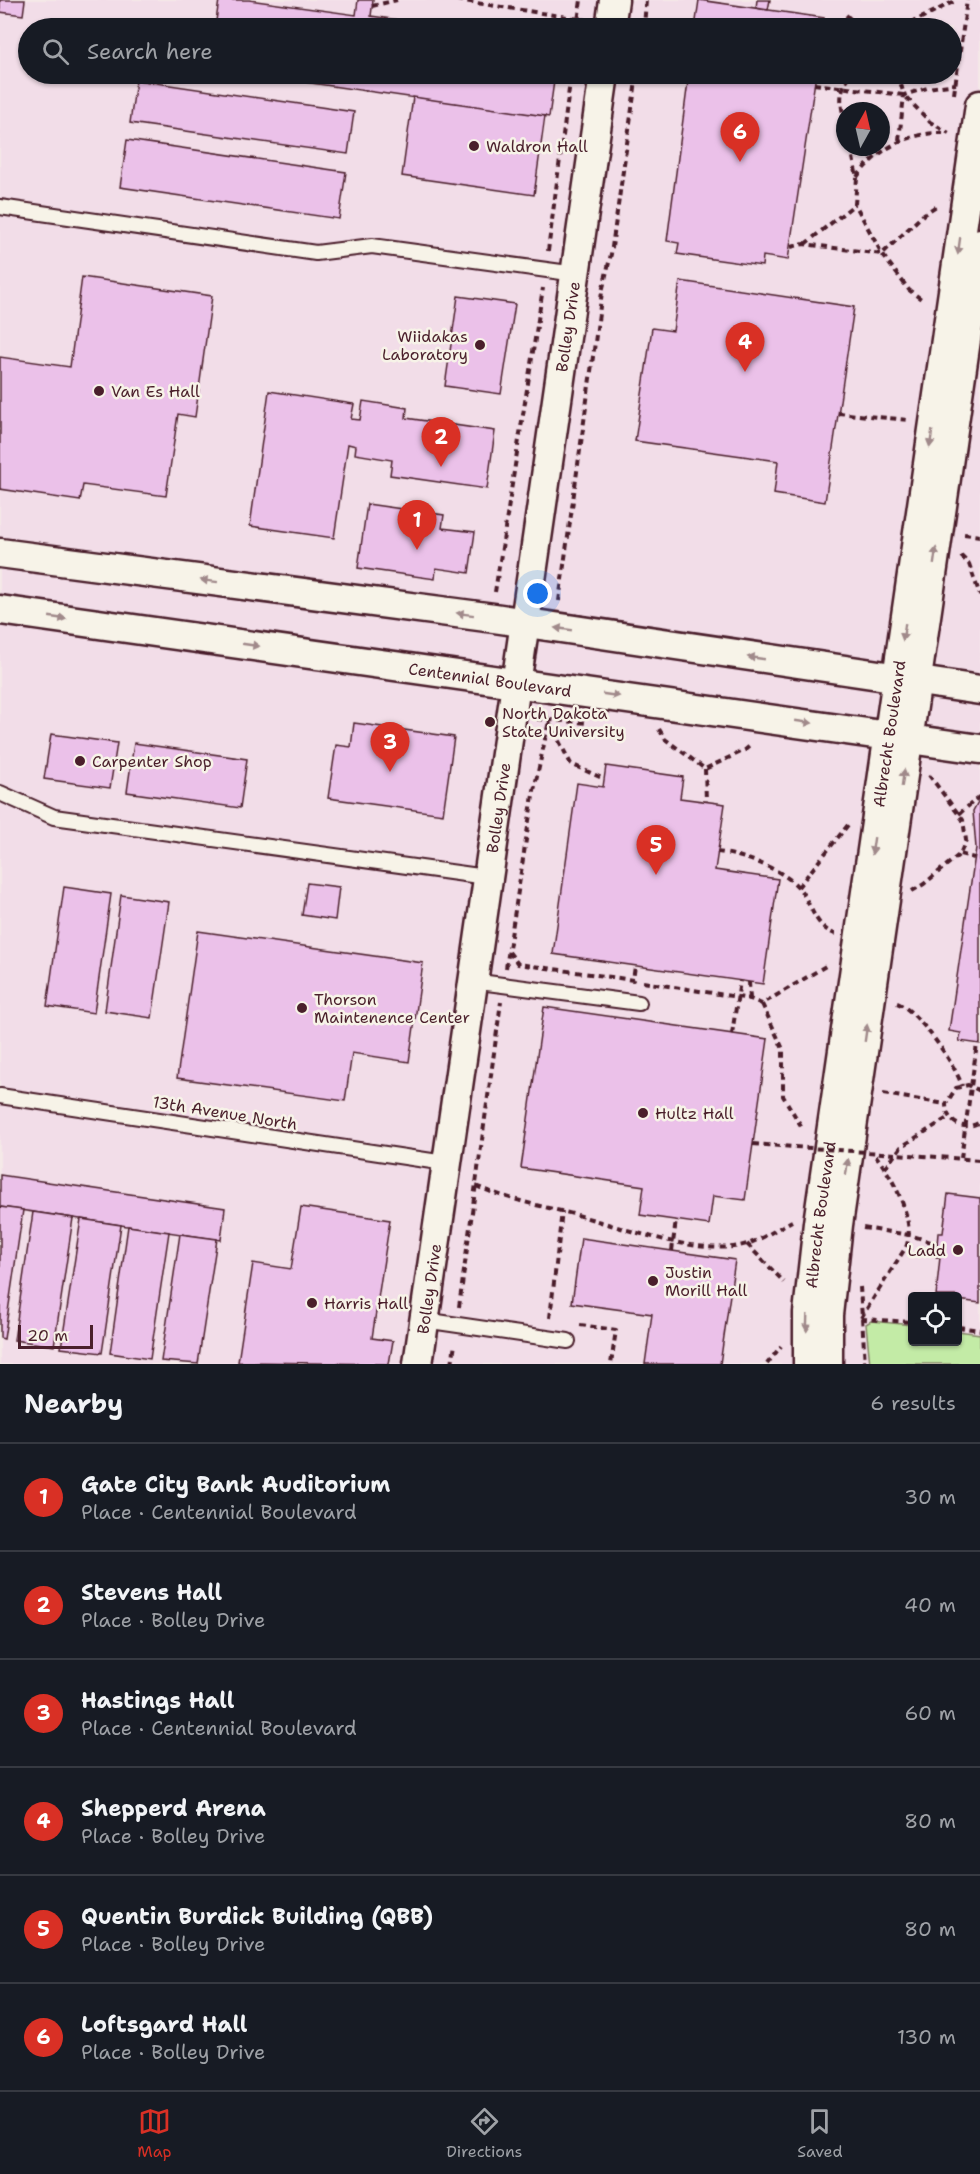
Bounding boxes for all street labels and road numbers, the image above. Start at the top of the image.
street label: Bolley Drive [551,280,584,373]
street label: Centennial Boulevard [407,658,573,701]
street label: Albrecht Boulevard [868,659,910,809]
street label: Bolley Drive [481,761,515,854]
street label: 13th Avenue North [151,1091,299,1135]
street label: Albrecht Boulevard [800,1140,840,1289]
street label: Bolley Drive [412,1242,446,1335]

